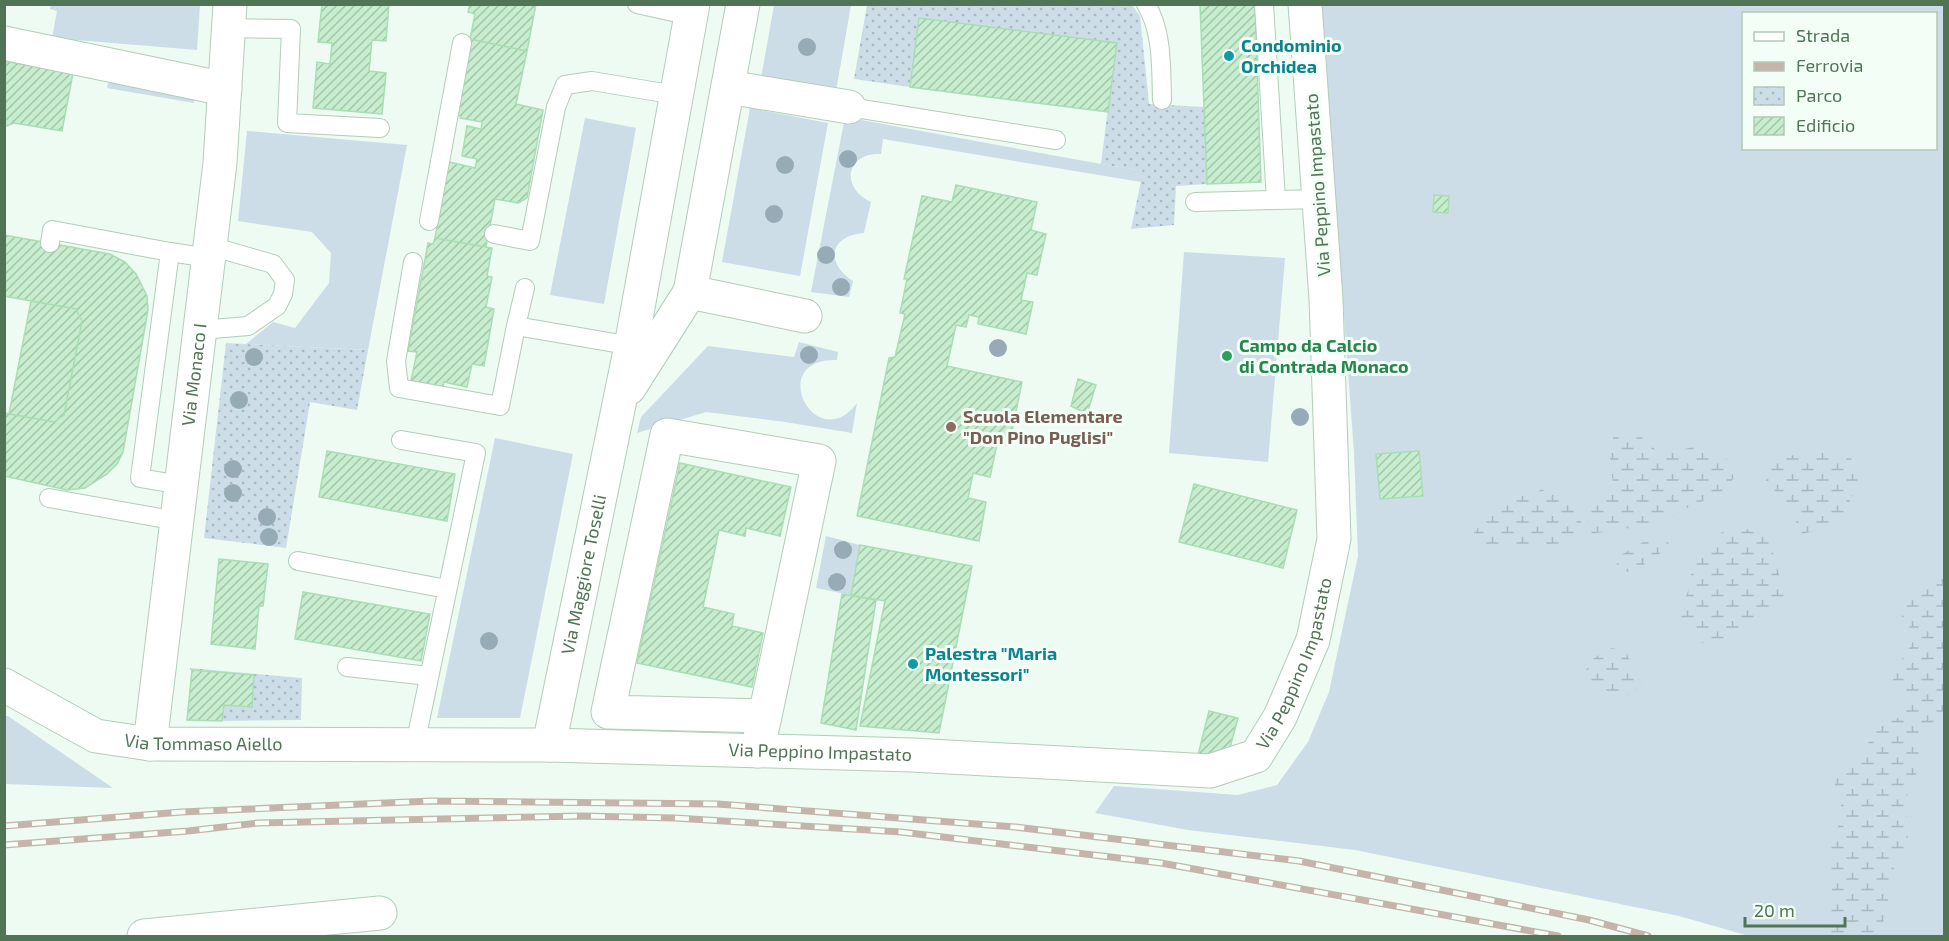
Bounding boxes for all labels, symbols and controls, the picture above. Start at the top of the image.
legend [1742,12,1937,150]
text: Strada [1796,24,1850,46]
place label: Condominio Orchidea [1241,34,1342,77]
marker: Condominio Orchidea [1222,49,1236,63]
text: Ferrovia [1796,54,1863,76]
text: Parco [1796,84,1842,106]
street label: Via Peppino Impastato [1300,93,1334,277]
text: Edificio [1796,114,1855,136]
street label: Via Monaco I [176,322,211,427]
place label: Campo da Calcio di Contrada Monaco [1239,334,1409,377]
marker: Campo da Calcio di Contrada Monaco [1220,349,1234,363]
place label: Scuola Elementare "Don Pino Puglisi" [963,405,1123,448]
marker: Scuola Elementare "Don Pino Puglisi" [944,420,958,434]
street label: Via Maggiore Toselli [556,492,610,656]
street label: Via Peppino Impastato [1251,575,1336,753]
place label: Palestra "Maria Montessori" [925,642,1057,685]
marker: Palestra "Maria Montessori" [906,657,920,671]
street label: Via Tommaso Aiello [123,728,282,754]
street label: Via Peppino Impastato [728,738,912,765]
scale bar [1745,890,1846,928]
text: 20 m [1754,899,1795,921]

